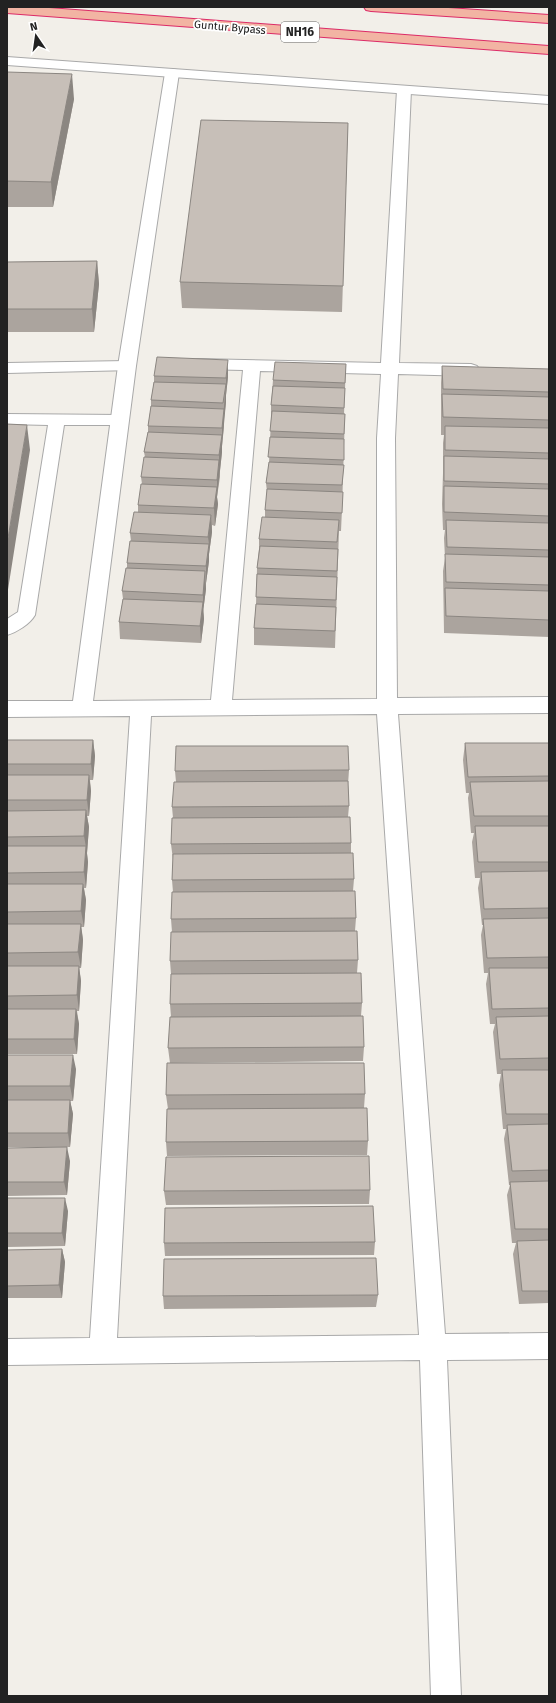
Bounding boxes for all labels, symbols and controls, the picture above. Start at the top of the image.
north arrow [16,16,56,56]
street label: Guntur Bypass [194,18,266,37]
text: N [29,20,39,34]
road number: NH16 [281,22,319,42]

